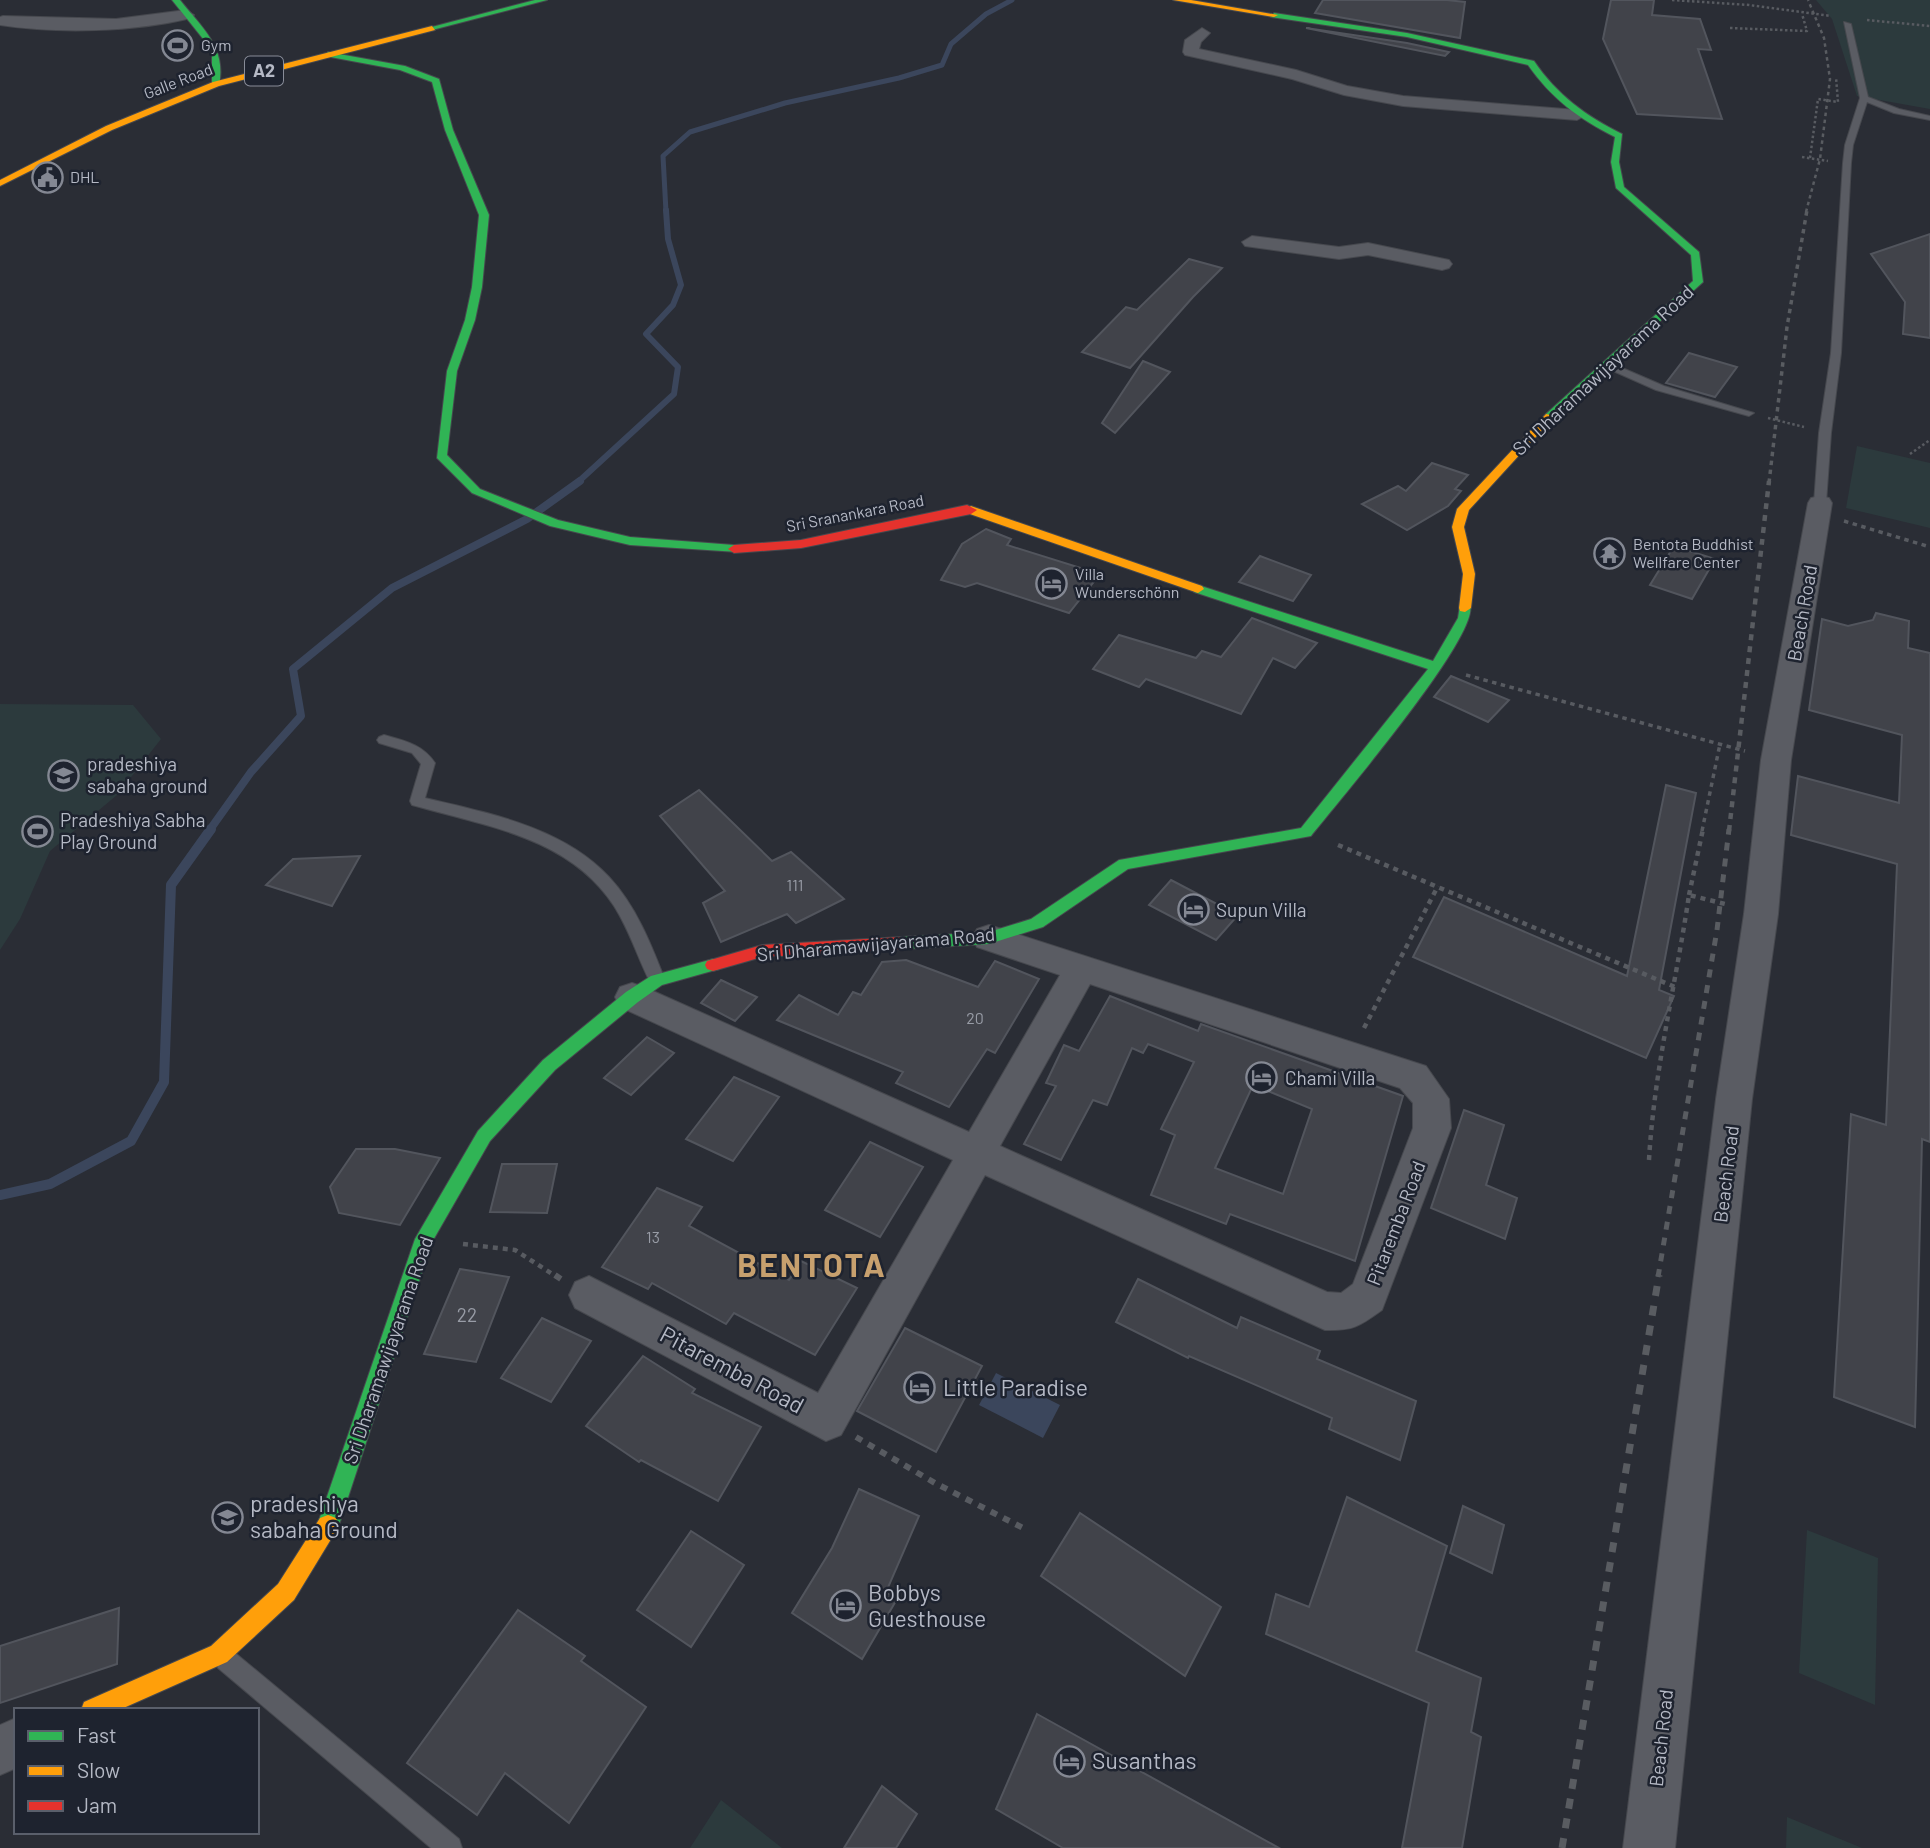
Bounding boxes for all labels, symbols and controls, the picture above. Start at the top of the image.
sports icon: Gym [161,28,195,62]
place label: Gym [201,35,231,54]
road number: A2 [245,56,283,86]
street label: Galle Road [141,59,215,102]
public building icon: DHL [30,160,64,194]
place label: DHL [70,167,99,186]
street label: Sri Dharamawijayarama Road [1507,280,1698,460]
street label: Sri Sranankara Road [784,490,925,535]
place label: Bentota Buddhist Wellfare Center [1633,534,1754,571]
temple icon: Bentota Buddhist Wellfare Center [1593,536,1627,570]
street label: Beach Road [1782,563,1821,663]
place label: Villa Wunderschönn [1075,564,1179,601]
hotel icon: Villa Wunderschönn [1035,566,1069,600]
place label: pradeshiya sabaha ground [87,752,208,797]
school or university icon: pradeshiya sabaha ground [47,758,81,792]
place label: Pradeshiya Sabha Play Ground [60,808,206,853]
sports icon: Pradeshiya Sabha Play Ground [20,814,54,848]
house number: 111 [787,875,803,894]
hotel icon: Supun Villa [1176,893,1210,927]
place label: Supun Villa [1216,898,1306,921]
street label: Sri Dharamawijayarama Road [756,922,996,965]
house number: 20 [966,1008,984,1027]
hotel icon: Chami Villa [1245,1061,1279,1095]
place label: Chami Villa [1285,1066,1375,1089]
street label: Beach Road [1708,1124,1743,1224]
street label: Pitaremba Road [1361,1157,1430,1288]
house number: 13 [646,1227,660,1246]
street label: Sri Dharamawijayarama Road [338,1233,437,1467]
district label: BENTOTA [737,1245,887,1283]
house number: 22 [457,1303,477,1326]
street label: Pitaremba Road [656,1319,809,1419]
hotel icon: Little Paradise [903,1371,937,1405]
place label: Little Paradise [943,1373,1088,1401]
place label: pradeshiya sabaha Ground [250,1489,398,1543]
school or university icon: pradeshiya sabaha Ground [210,1500,244,1534]
place label: Bobbys Guesthouse [868,1578,986,1632]
hotel icon: Bobbys Guesthouse [828,1589,862,1623]
street label: Beach Road [1644,1688,1677,1788]
legend [14,1708,259,1834]
text: Fast [77,1722,117,1747]
hotel icon: Susanthas [1052,1744,1086,1778]
place label: Susanthas [1092,1746,1197,1774]
text: Slow [77,1757,120,1782]
text: Jam [77,1792,117,1817]

